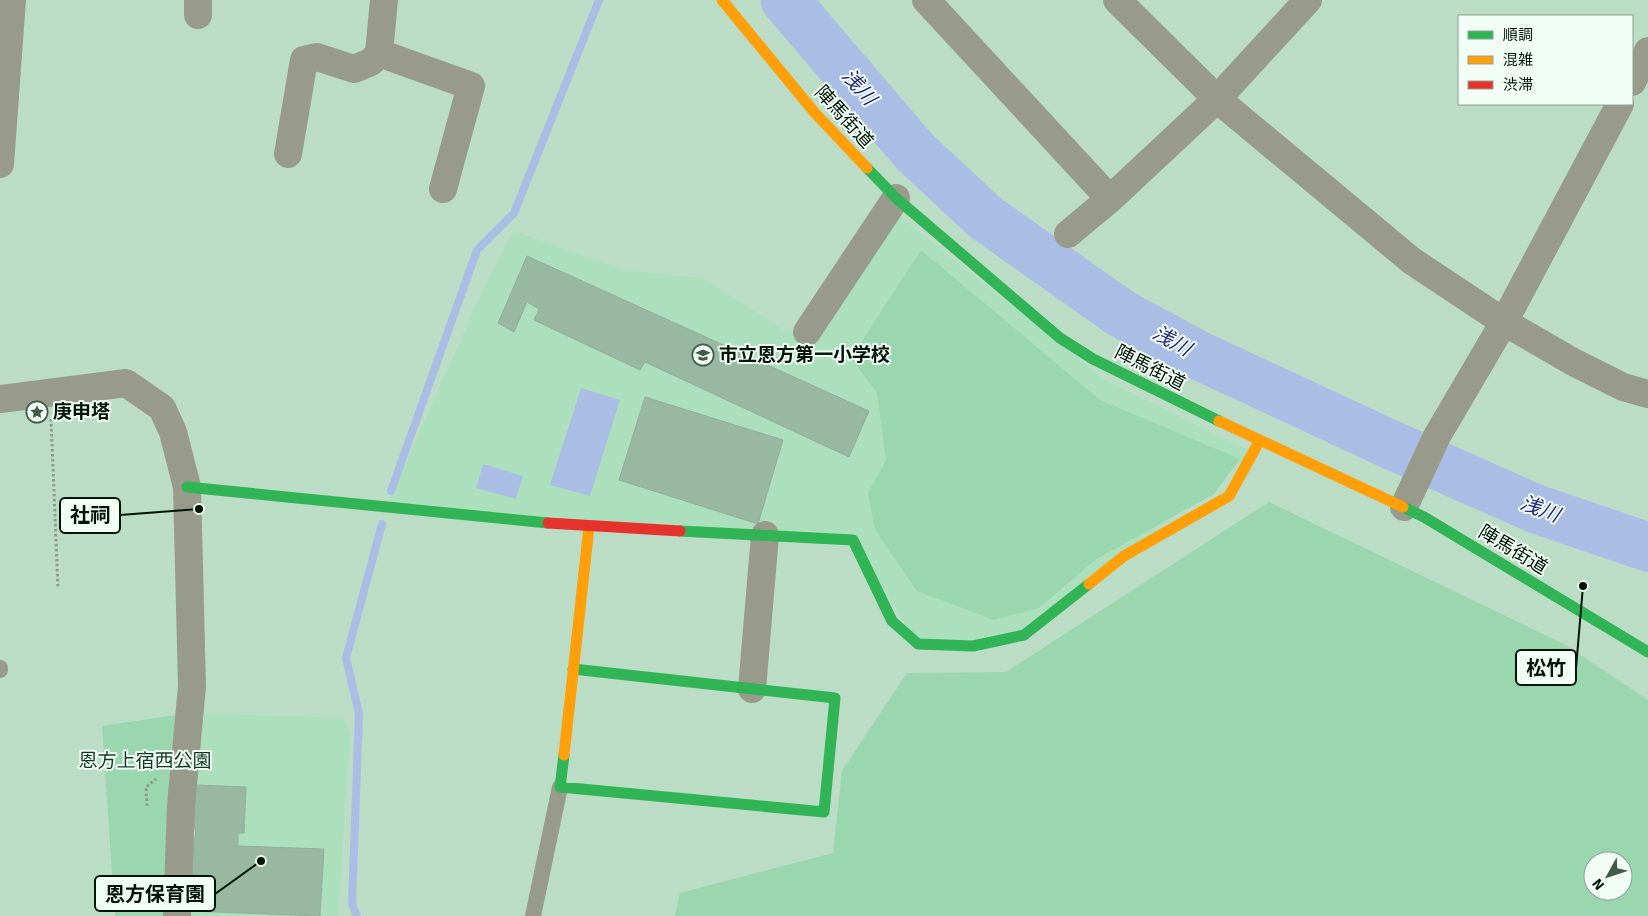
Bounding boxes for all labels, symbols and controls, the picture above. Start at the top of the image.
legend [1458,15,1633,105]
text: 順調 [1503,26,1533,44]
text: 混雑 [1503,51,1533,69]
water label: 浅川 [836,64,883,112]
text: 渋滞 [1503,76,1533,94]
street label: 陣馬街道 [810,81,878,153]
water label: 浅川 [1148,320,1197,363]
street label: 陣馬街道 [1111,340,1189,396]
school or university icon: 市立恩方第一小学校 [691,343,715,367]
place label: 市立恩方第一小学校 [719,343,890,367]
place icon: 庚申塔 [25,400,49,424]
place label: 庚申塔 [53,400,110,424]
water label: 浅川 [1517,490,1565,529]
callout: 社祠 [60,498,120,533]
text: 社祠 [70,503,110,528]
street label: 陣馬街道 [1474,520,1552,580]
callout: 松竹 [1516,650,1576,685]
text: 松竹 [1526,656,1566,681]
park label: 恩方上宿西公園 [78,749,212,773]
north arrow [1583,851,1633,901]
text: N [1589,875,1608,893]
callout: 恩方保育園 [95,876,215,911]
text: 恩方保育園 [105,882,205,907]

